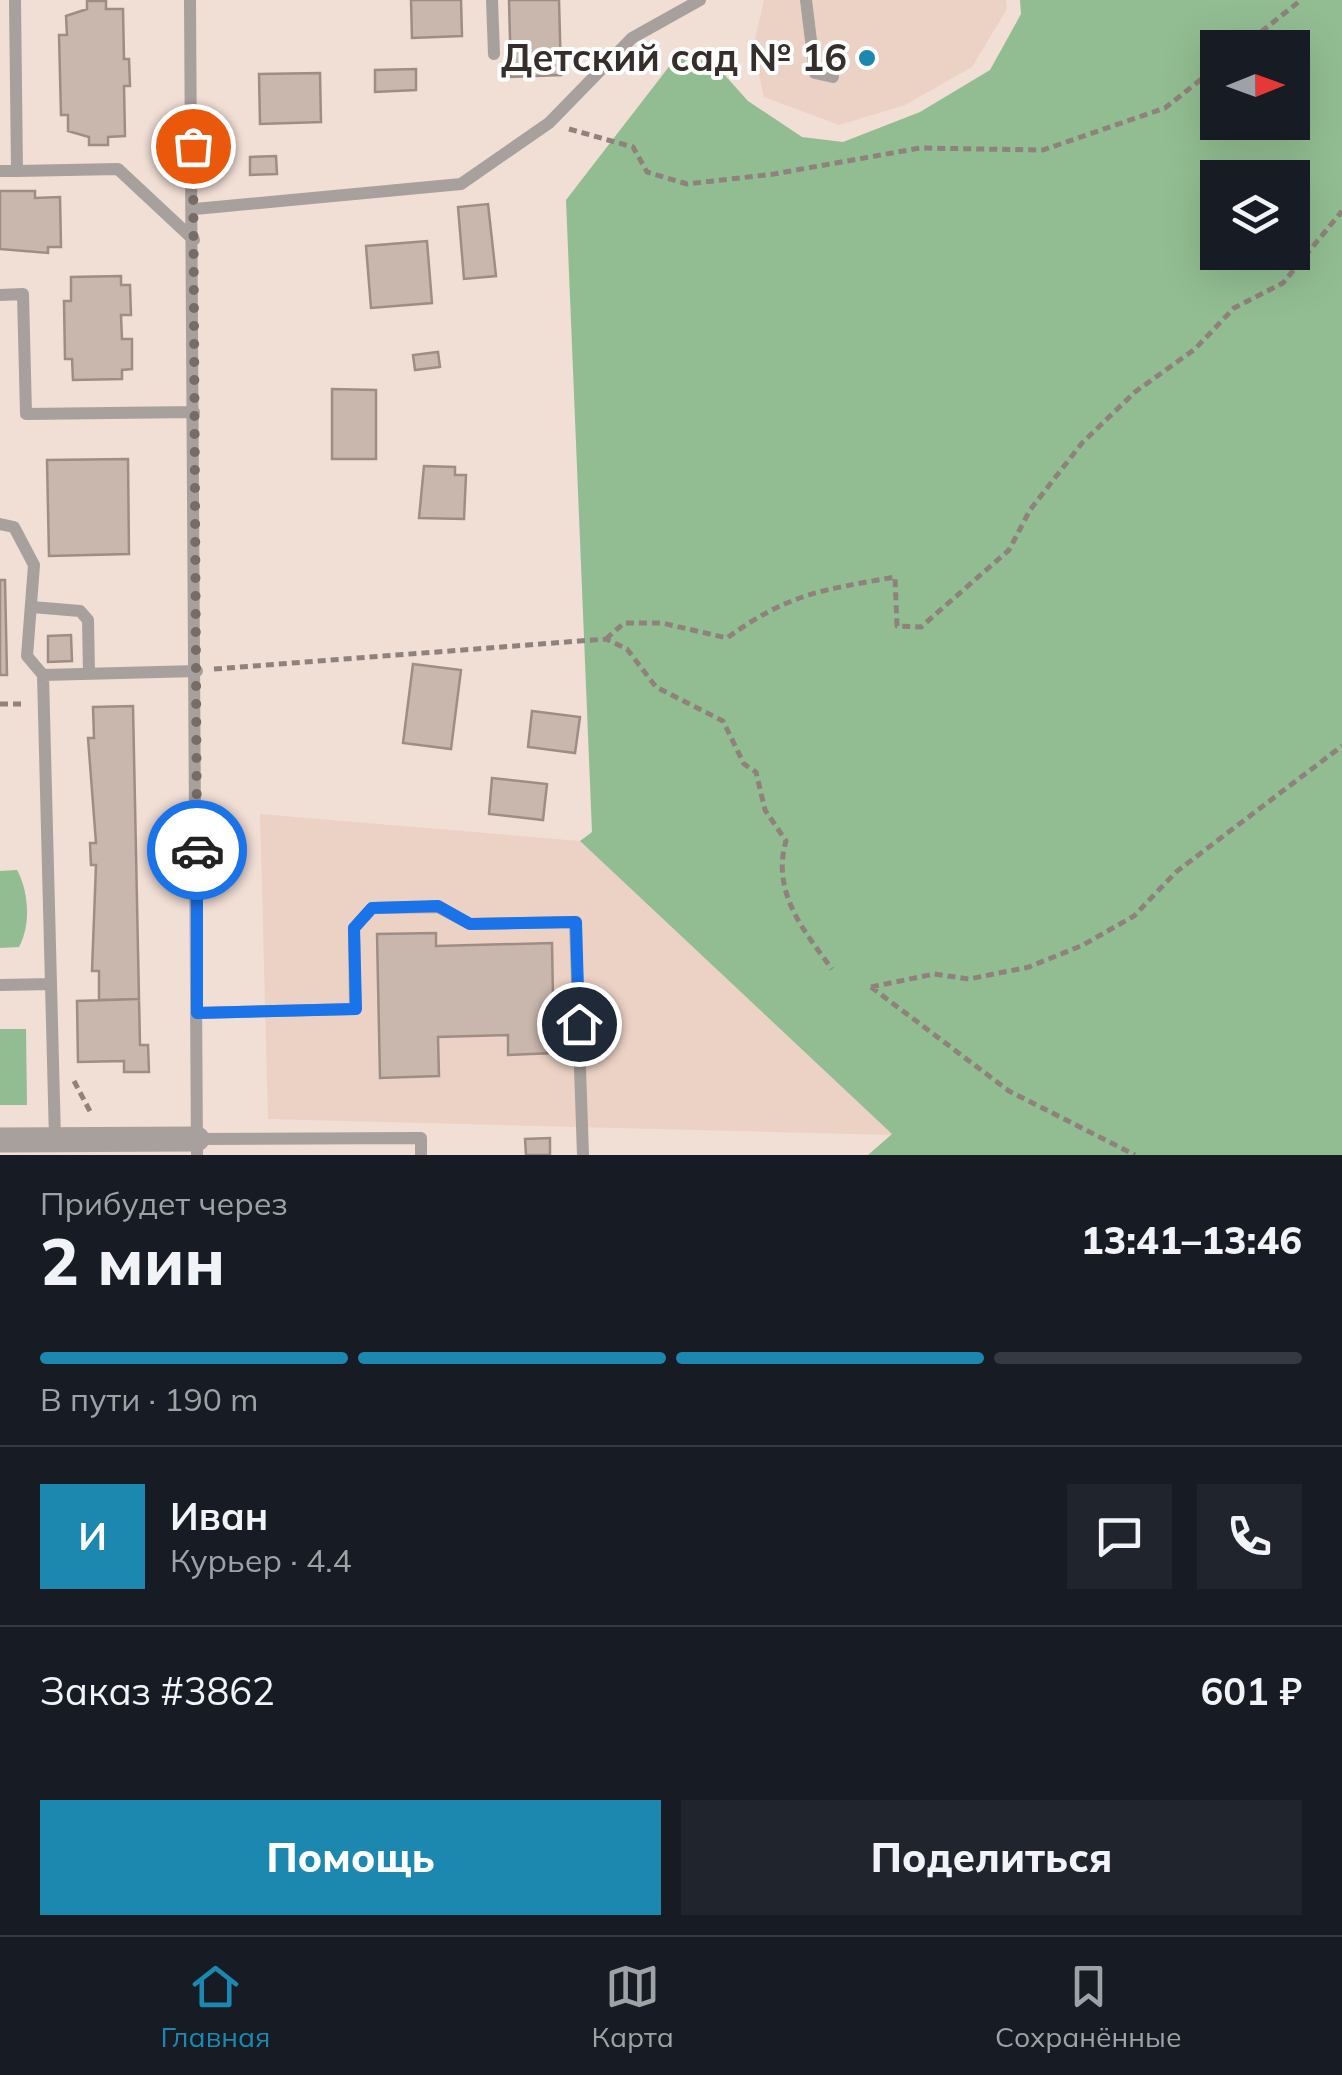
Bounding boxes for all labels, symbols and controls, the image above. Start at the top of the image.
north arrow [1200,30,1310,140]
map controls [1200,30,1310,270]
place label: Детский сад № 16 [501,33,847,81]
marker: Детский сад № 16 [856,47,878,69]
pin [151,104,236,189]
icon: bag [166,119,221,174]
button: layers [1200,160,1310,270]
courier [147,800,247,900]
icon: car [170,823,225,878]
pin [537,982,622,1067]
icon: home [552,997,607,1052]
text: Прибудет через [40,1183,288,1223]
text: 13:41–13:46 [1081,1216,1302,1264]
text: 2 мин [40,1220,225,1301]
text: В пути · 190 m [40,1379,258,1419]
button: chat [1067,1484,1172,1589]
button: phone [1197,1484,1302,1589]
text: Иван [170,1492,268,1540]
text: И [78,1512,107,1560]
text: Курьер · 4.4 [170,1540,352,1580]
text: Заказ #3862 [40,1667,275,1715]
text: 601 ₽ [1200,1667,1302,1715]
button: Помощь [40,1800,661,1915]
button: Поделиться [681,1800,1302,1915]
tab: Главная [161,1959,270,2054]
tab: Карта [592,1959,674,2054]
tab: Сохранённые [995,1959,1181,2054]

